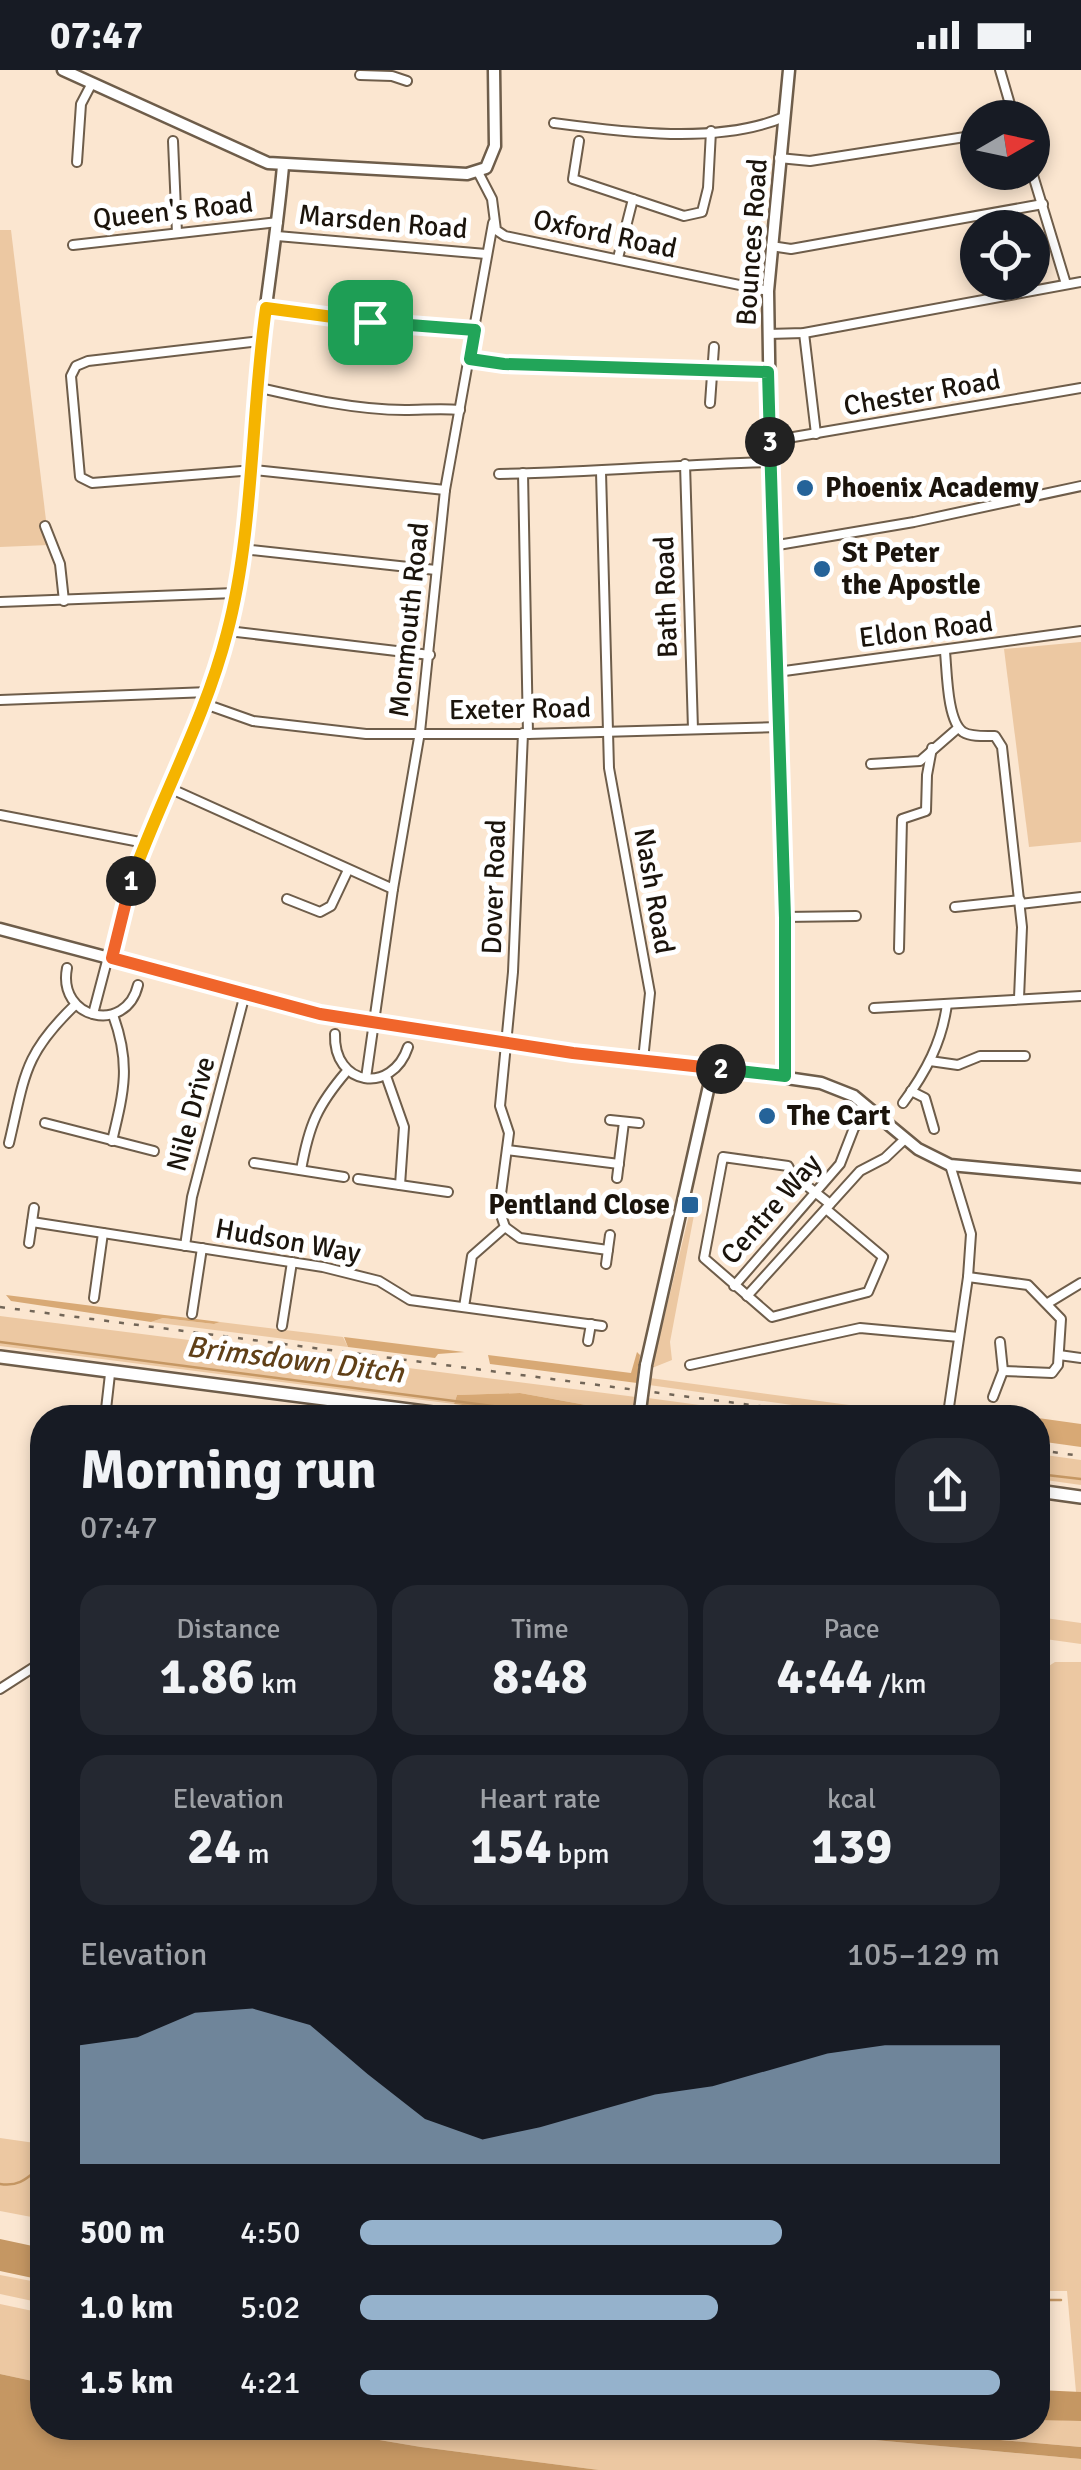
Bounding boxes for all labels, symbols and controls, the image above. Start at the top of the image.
text: 07:47 [50,12,143,59]
north arrow [960,100,1050,190]
map controls [960,100,1050,300]
street label: Bounces Road [729,157,775,327]
street label: Queen's Road [91,186,255,236]
street label: Marsden Road [297,198,469,246]
street label: Oxford Road [530,202,680,266]
button: locate [960,210,1050,300]
pin [328,280,413,365]
icon: arrive [343,295,398,350]
street label: Chester Road [841,363,1003,423]
pin: 3 [745,417,795,467]
text: 3 [762,425,778,459]
place label: Phoenix Academy [825,471,1039,505]
marker: Phoenix Academy [794,477,816,499]
street label: Monmouth Road [382,521,436,719]
street label: Bath Road [647,535,685,659]
place label: St Peter the Apostle [841,536,981,602]
marker: St Peter the Apostle [811,558,833,580]
street label: Eldon Road [857,605,995,655]
street label: Exeter Road [449,691,591,727]
street label: Dover Road [475,819,513,955]
street label: Nash Road [626,826,682,956]
pin: 1 [106,856,156,906]
text: 1 [123,864,139,898]
pin: 2 [696,1044,746,1094]
text: 2 [713,1052,729,1086]
street label: Nile Drive [159,1053,223,1175]
place label: The Cart [787,1099,891,1133]
marker: The Cart [756,1105,778,1127]
street label: Centre Way [714,1147,828,1271]
place label: Pentland Close [488,1188,670,1222]
marker: Pentland Close [679,1194,701,1216]
street label: Hudson Way [213,1211,363,1271]
water label: Brimsdown Ditch [184,1328,406,1392]
text: Morning run [80,1436,377,1504]
button: share [895,1438,1000,1543]
text: 07:47 [80,1508,158,1547]
text: Distance [176,1612,280,1646]
text: Time [511,1612,569,1646]
text: Pace [823,1612,880,1646]
text: 1.86 [159,1646,255,1708]
text: 8:48 [492,1646,588,1708]
text: 4:44 [777,1646,872,1708]
text: km [255,1667,297,1701]
text: /km [872,1667,927,1701]
text: Elevation [173,1782,284,1816]
text: Heart rate [479,1782,601,1816]
text: kcal [827,1782,876,1816]
text: 24 [187,1816,241,1878]
text: 154 [470,1816,551,1878]
text: 139 [811,1816,892,1878]
text: m [241,1837,270,1871]
text: bpm [551,1837,610,1871]
text: Elevation [80,1935,207,1974]
text: 105–129 m [847,1935,1000,1974]
text: 500 m [80,2213,165,2252]
text: 4:50 [240,2213,300,2252]
text: 1.0 km [80,2288,173,2327]
text: 5:02 [240,2288,300,2327]
text: 1.5 km [80,2363,173,2402]
text: 4:21 [240,2363,300,2402]

